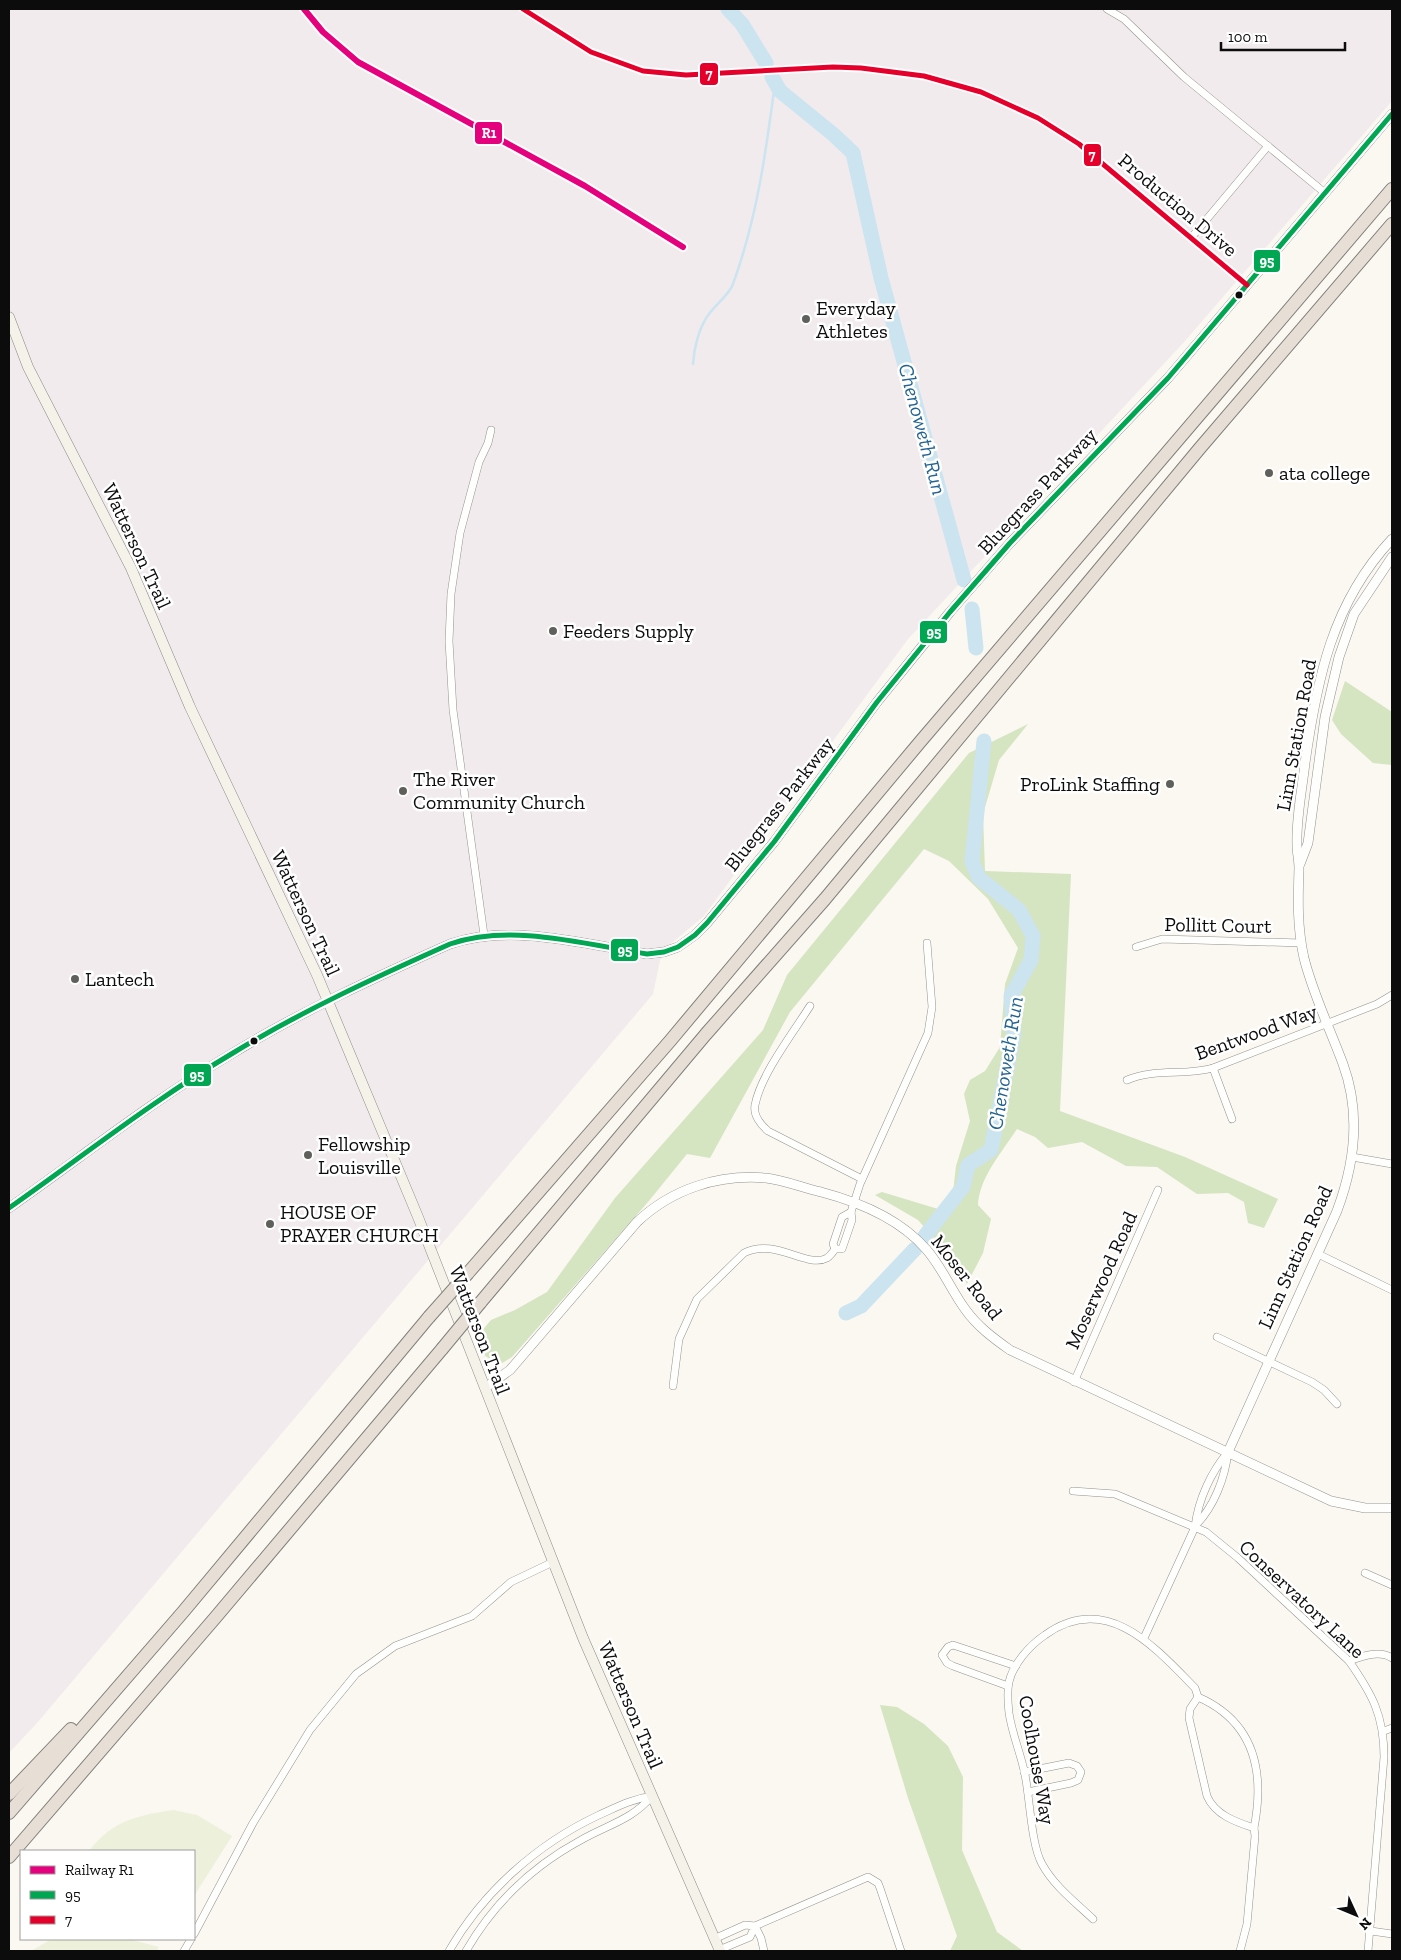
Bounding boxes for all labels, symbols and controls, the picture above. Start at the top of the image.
scale bar [1221,20,1345,52]
text: 100 m [1228,28,1267,46]
line badge: 7 [699,62,719,86]
text: 7 [706,66,713,83]
line badge: R1 [474,121,503,145]
text: R1 [482,125,497,142]
line badge: 7 [1083,143,1102,167]
text: 7 [1089,147,1096,164]
street label: Production Drive [1114,148,1242,262]
line badge: 95 [1253,249,1281,273]
text: 95 [1260,253,1274,270]
unlabelled marker [1234,290,1244,300]
place label: Everyday Athletes [816,296,897,343]
marker: Everyday Athletes [800,313,812,325]
water label: Chenoweth Run [893,361,953,497]
street label: Bluegrass Parkway [972,422,1102,559]
place label: ata college [1279,461,1370,485]
marker: ata college [1263,467,1275,479]
street label: Watterson Trail [97,479,177,613]
place label: Feeders Supply [563,619,695,643]
line badge: 95 [919,620,948,644]
text: 95 [927,624,941,641]
marker: Feeders Supply [547,625,559,637]
street label: Linn Station Road [1271,657,1321,813]
street label: Bluegrass Parkway [719,732,839,876]
place label: The River Community Church [413,767,586,814]
place label: ProLink Staffing [1020,772,1160,796]
marker: ProLink Staffing [1164,778,1176,790]
marker: The River Community Church [397,785,409,797]
street label: Watterson Trail [266,846,346,980]
street label: Pollitt Court [1164,912,1272,938]
line badge: 95 [610,938,639,962]
text: 95 [618,942,632,959]
place label: Lantech [85,967,155,991]
marker: Lantech [69,973,81,985]
water label: Chenoweth Run [982,994,1028,1132]
street label: Bentwood Way [1192,999,1321,1065]
unlabelled marker [249,1036,259,1046]
line badge: 95 [183,1063,212,1087]
text: 95 [190,1067,204,1084]
place label: Fellowship Louisville [318,1132,411,1179]
marker: Fellowship Louisville [302,1149,314,1161]
street label: Linn Station Road [1253,1182,1337,1332]
place label: HOUSE OF PRAYER CHURCH [280,1200,439,1247]
street label: Moserwood Road [1060,1207,1142,1353]
marker: HOUSE OF PRAYER CHURCH [264,1218,276,1230]
street label: Moser Road [926,1230,1008,1324]
street label: Watterson Trail [444,1262,516,1398]
street label: Conservatory Lane [1234,1535,1370,1663]
street label: Watterson Trail [593,1638,669,1772]
street label: Coolhouse Way [1014,1694,1060,1827]
legend [20,1850,195,1940]
text: Railway R1 [65,1861,134,1879]
text: 95 [65,1886,81,1904]
north arrow [1331,1890,1381,1940]
text: 7 [65,1911,72,1929]
text: N [1355,1914,1375,1934]

